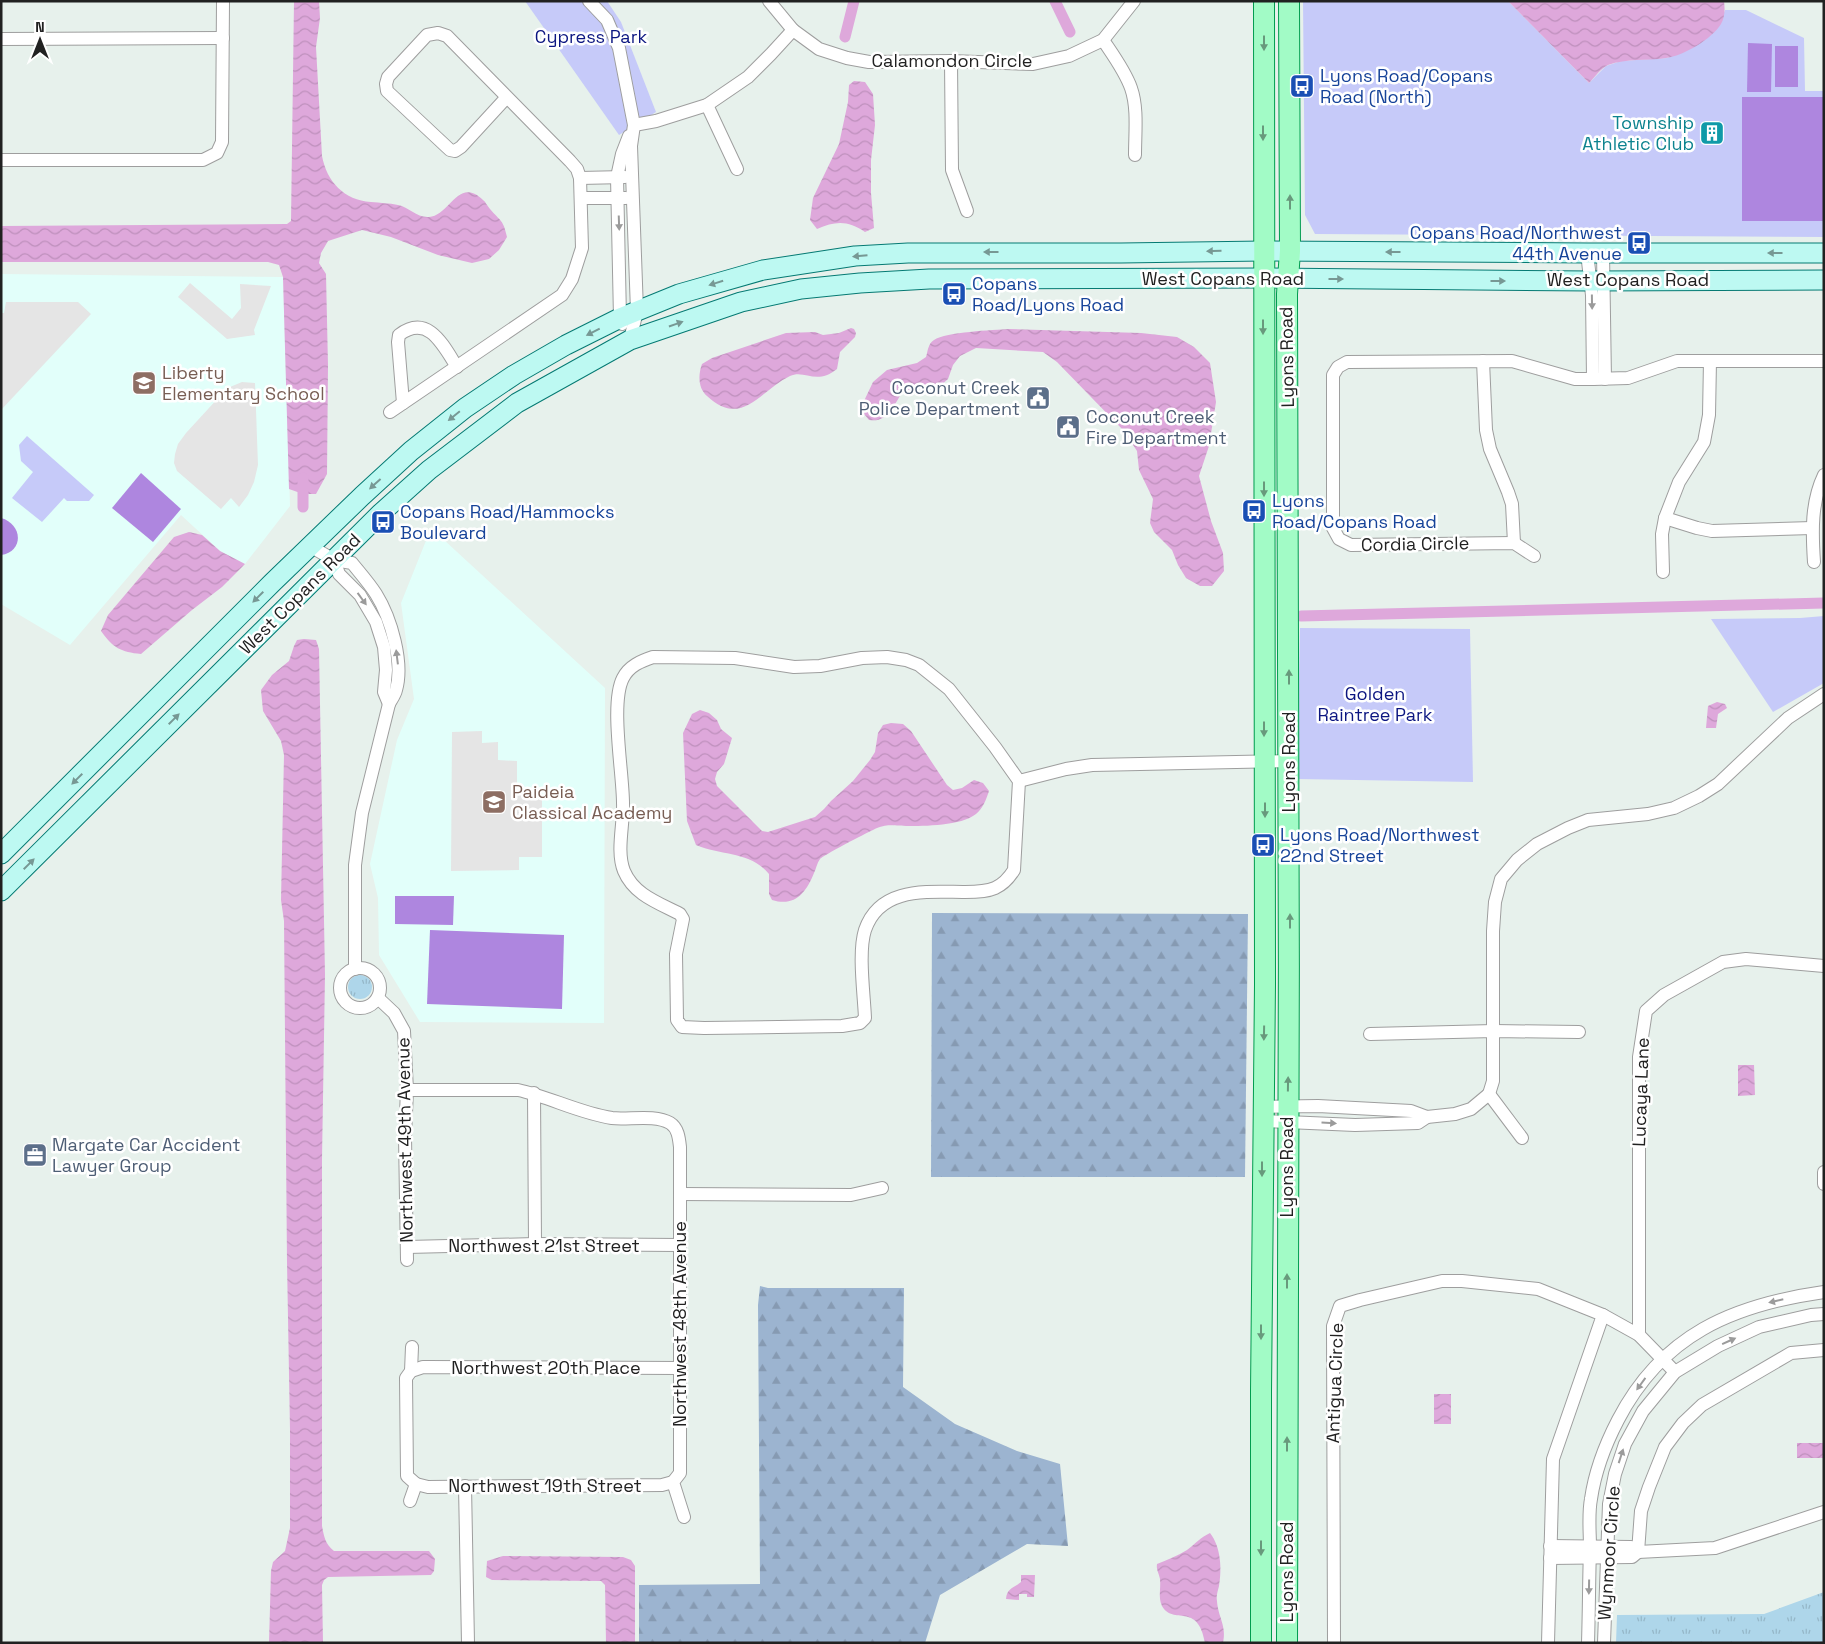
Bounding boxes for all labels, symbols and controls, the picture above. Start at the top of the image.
north arrow [15,15,65,65]
text: N [35,18,45,36]
park label: Cypress Park [535,25,647,48]
one-way arrow [1260,35,1268,51]
street label: Calamondon Circle [872,49,1032,72]
place label: Lyons Road/Copans Road (North) [1320,64,1493,108]
bus stop icon: Lyons Road/Copans Road (North) [1289,73,1315,99]
place label: Township Athletic Club [1582,111,1694,155]
building icon: Township Athletic Club [1699,120,1725,146]
one-way arrow [1259,125,1267,141]
one-way arrow [1286,194,1294,210]
one-way arrow [615,215,623,231]
place label: Copans Road/Northwest 44th Avenue [1410,221,1622,265]
bus stop icon: Copans Road/Northwest 44th Avenue [1626,230,1652,256]
one-way arrow [1206,247,1222,255]
one-way arrow [983,248,999,256]
one-way arrow [1385,248,1401,256]
one-way arrow [1767,249,1783,257]
one-way arrow [852,252,868,260]
street label: West Copans Road [1142,267,1304,290]
street label: West Copans Road [1547,268,1709,291]
place label: Copans Road/Lyons Road [972,272,1124,316]
one-way arrow [1328,275,1344,283]
one-way arrow [1491,277,1507,285]
one-way arrow [708,279,723,287]
bus stop icon: Copans Road/Lyons Road [941,281,967,307]
one-way arrow [1588,294,1596,310]
street label: Lyons Road [1274,306,1299,408]
one-way arrow [1259,319,1267,335]
one-way arrow [669,320,684,328]
one-way arrow [586,328,600,336]
place label: Liberty Elementary School [162,361,325,405]
school or university icon: Liberty Elementary School [131,370,157,396]
place label: Coconut Creek Police Department [859,376,1020,420]
public building icon: Coconut Creek Police Department [1025,385,1051,411]
place label: Coconut Creek Fire Department [1086,405,1227,449]
one-way arrow [448,411,461,422]
public building icon: Coconut Creek Fire Department [1055,414,1081,440]
one-way arrow [369,478,381,490]
one-way arrow [1260,482,1268,498]
place label: Lyons Road/Copans Road [1272,489,1437,533]
bus stop icon: Lyons Road/Copans Road [1241,498,1267,524]
place label: Copans Road/Hammocks Boulevard [400,500,615,544]
bus stop icon: Copans Road/Hammocks Boulevard [370,509,396,535]
street label: West Copans Road [234,528,365,659]
street label: Cordia Circle [1361,531,1469,556]
one-way arrow [252,591,264,603]
one-way arrow [356,592,366,605]
one-way arrow [392,649,400,665]
one-way arrow [1285,669,1293,685]
park label: Golden Raintree Park [1317,682,1433,726]
street label: Lyons Road [1277,711,1300,813]
one-way arrow [167,713,179,725]
one-way arrow [1260,722,1268,738]
one-way arrow [72,773,84,785]
place label: Paideia Classical Academy [512,780,672,824]
school or university icon: Paideia Classical Academy [481,789,507,815]
one-way arrow [1261,802,1269,818]
place label: Lyons Road/Northwest 22nd Street [1280,823,1479,867]
bus stop icon: Lyons Road/Northwest 22nd Street [1250,832,1276,858]
one-way arrow [22,858,34,870]
one-way arrow [1286,913,1294,929]
one-way arrow [1260,1025,1268,1041]
street label: Northwest 49th Avenue [391,1037,418,1243]
street label: Lucaya Lane [1627,1037,1654,1147]
one-way arrow [1284,1076,1292,1092]
street label: Lyons Road [1275,1116,1298,1218]
one-way arrow [1321,1120,1337,1128]
place label: Margate Car Accident Lawyer Group [52,1133,241,1177]
office icon: Margate Car Accident Lawyer Group [22,1142,48,1168]
one-way arrow [1258,1162,1266,1178]
street label: Northwest 48th Avenue [668,1221,691,1427]
street label: Northwest 21st Street [448,1234,640,1257]
one-way arrow [1283,1273,1291,1289]
one-way arrow [1768,1297,1783,1305]
street label: Antigua Circle [1321,1322,1348,1444]
one-way arrow [1257,1324,1265,1340]
one-way arrow [1722,1336,1736,1344]
street label: Northwest 20th Place [451,1356,641,1379]
one-way arrow [1635,1377,1646,1390]
one-way arrow [1283,1436,1291,1452]
one-way arrow [1618,1448,1625,1463]
street label: Northwest 19th Street [448,1474,642,1497]
street label: Wynmoor Circle [1592,1485,1625,1621]
street label: Lyons Road [1275,1521,1298,1623]
one-way arrow [1257,1540,1265,1556]
one-way arrow [1585,1580,1593,1596]

